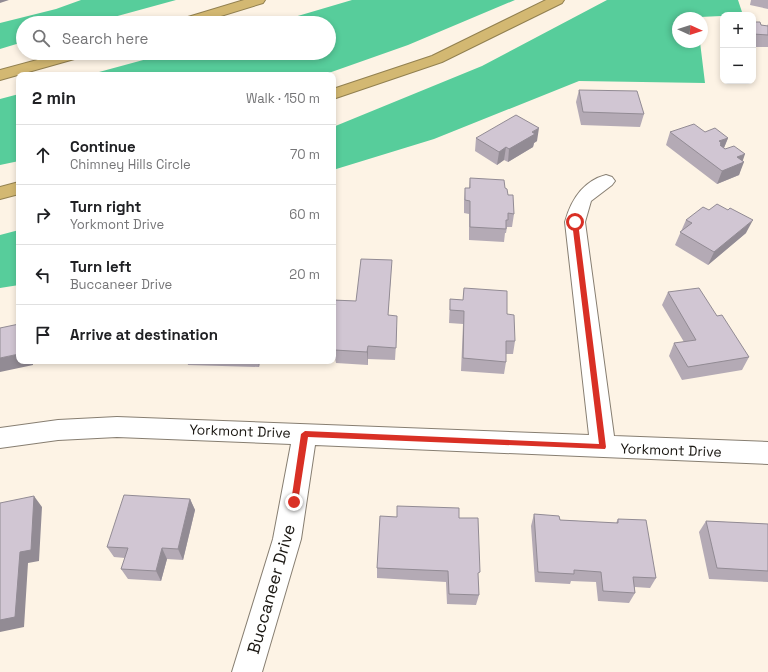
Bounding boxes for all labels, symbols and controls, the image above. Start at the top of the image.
north arrow [672,12,708,48]
map controls [720,12,756,84]
button: + [720,12,756,48]
search box [16,16,336,60]
icon: search [30,27,52,49]
text: Search here [62,29,148,48]
button: − [720,48,756,84]
text: 2 min [32,87,76,109]
text: Walk · 150 m [246,90,320,107]
text: Continue [70,137,136,156]
icon: ahead [32,144,54,166]
text: 70 m [290,146,320,163]
text: Chimney Hills Circle [70,156,191,173]
text: Turn right [70,197,141,216]
icon: right [32,204,54,226]
text: 60 m [289,206,320,223]
route start [566,213,584,231]
text: Yorkmont Drive [70,216,164,233]
text: Turn left [70,257,132,276]
icon: left [32,264,54,286]
text: 20 m [289,266,320,283]
text: Buccaneer Drive [70,276,172,293]
icon: arrive [32,324,54,346]
text: Arrive at destination [70,325,218,344]
street label: Yorkmont Drive [189,420,291,442]
street label: Yorkmont Drive [620,439,722,461]
route end [285,493,303,511]
street label: Buccaneer Drive [242,522,300,656]

